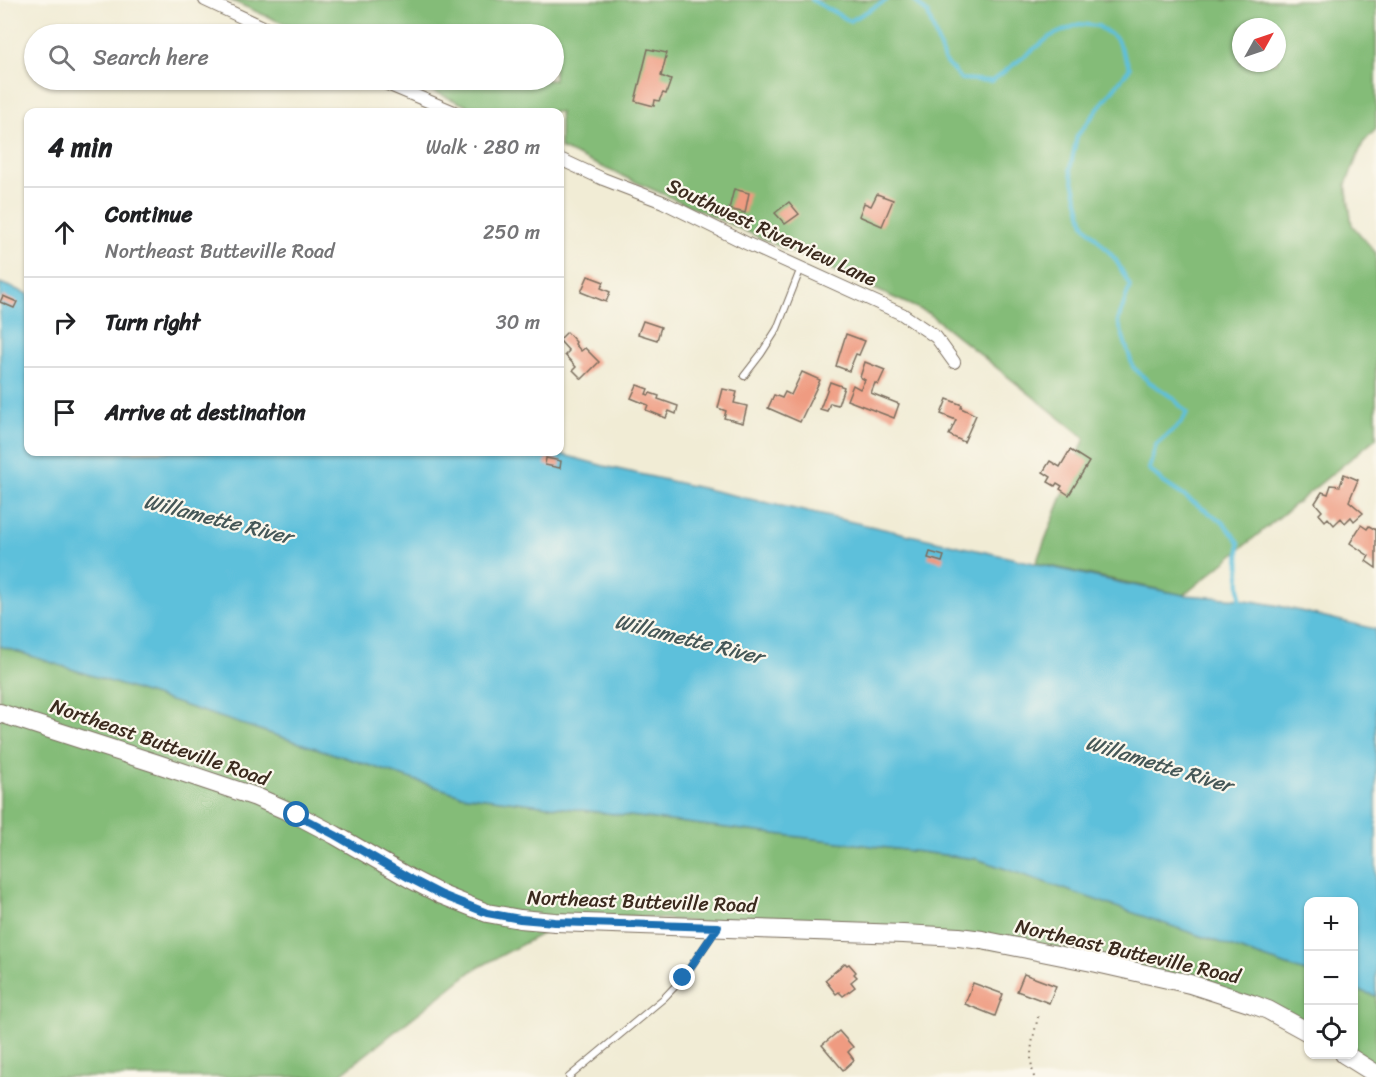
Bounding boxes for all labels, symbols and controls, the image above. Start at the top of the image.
north arrow [1232,18,1286,72]
search box [24,24,564,90]
text: Search here [93,38,209,77]
icon: search [45,41,78,74]
text: 4 min [48,124,112,170]
text: Walk · 280 m [426,130,540,165]
street label: Southwest Riverview Lane [661,168,883,297]
text: Continue [105,195,193,234]
text: 250 m [483,215,540,250]
icon: ahead [48,216,81,249]
text: Northeast Butteville Road [105,234,335,269]
text: Turn right [105,303,200,342]
text: 30 m [496,305,540,340]
icon: right [48,306,81,339]
text: Arrive at destination [105,393,306,432]
icon: arrive [48,396,81,429]
water label: Willamette River [140,482,300,557]
water label: Willamette River [611,602,771,677]
street label: Northeast Butteville Road [46,689,275,797]
water label: Willamette River [1081,724,1241,806]
route start [283,801,309,827]
street label: Northeast Butteville Road [527,880,759,923]
map controls [1304,897,1358,1059]
button: + [1304,897,1358,951]
street label: Northeast Butteville Road [1012,909,1245,995]
button: − [1304,951,1358,1005]
route end [669,964,695,990]
button: locate [1304,1005,1358,1059]

